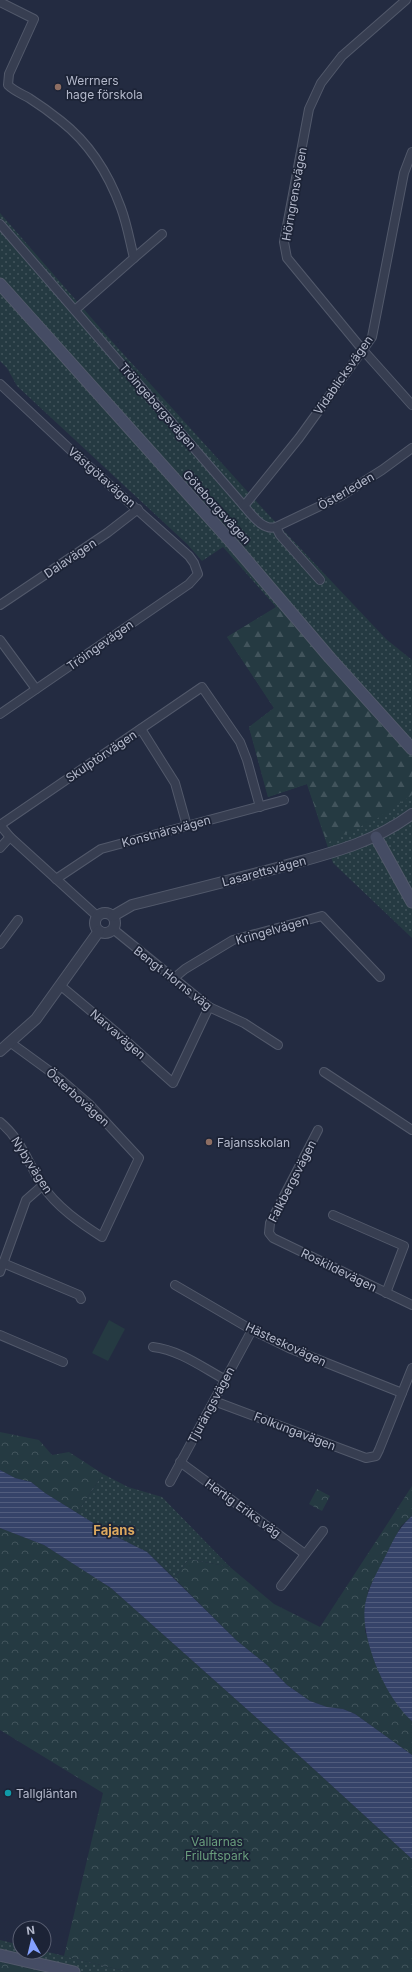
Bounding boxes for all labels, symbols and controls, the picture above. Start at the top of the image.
place label: Werrners hage förskola [66,73,143,102]
marker: Werrners hage förskola [53,82,63,92]
street label: Hörngrensvägen [278,146,310,242]
street label: Vidablicksvägen [310,333,376,417]
street label: Tröingebergsvägen [116,360,200,452]
street label: Västgötavägen [65,444,139,510]
street label: Göteborgsvägen [180,467,254,547]
street label: Österleden [315,469,377,513]
street label: Dalavägen [41,535,99,581]
street label: Tröingevägen [64,617,136,673]
street label: Skulptörvägen [63,727,139,785]
street label: Konstnärsvägen [120,812,212,850]
street label: Lasarettsvägen [220,853,308,889]
street label: Kringelvägen [234,912,310,948]
street label: Bengt Horns väg [131,943,215,1013]
street label: Narvavägen [87,1006,149,1062]
street label: Österbovägen [43,1065,113,1129]
street label: Nybyvägen [8,1134,56,1196]
place label: Fajansskolan [217,1135,290,1150]
marker: Fajansskolan [204,1137,214,1147]
street label: Falkbergsvägen [265,1137,319,1225]
street label: Roskildevägen [299,1245,379,1295]
street label: Hästeskovägen [243,1319,329,1369]
street label: Tjurängsvägen [185,1364,237,1446]
street label: Folkungavägen [252,1409,338,1453]
street label: Hertig Eriks väg [202,1475,284,1541]
district label: Fajans [93,1522,135,1538]
place label: Tallgläntan [16,1786,77,1801]
marker: Tallgläntan [3,1788,13,1798]
park label: Vallarnas Friluftspark [185,1834,249,1863]
north arrow [12,1920,52,1960]
text: N [25,1923,36,1938]

